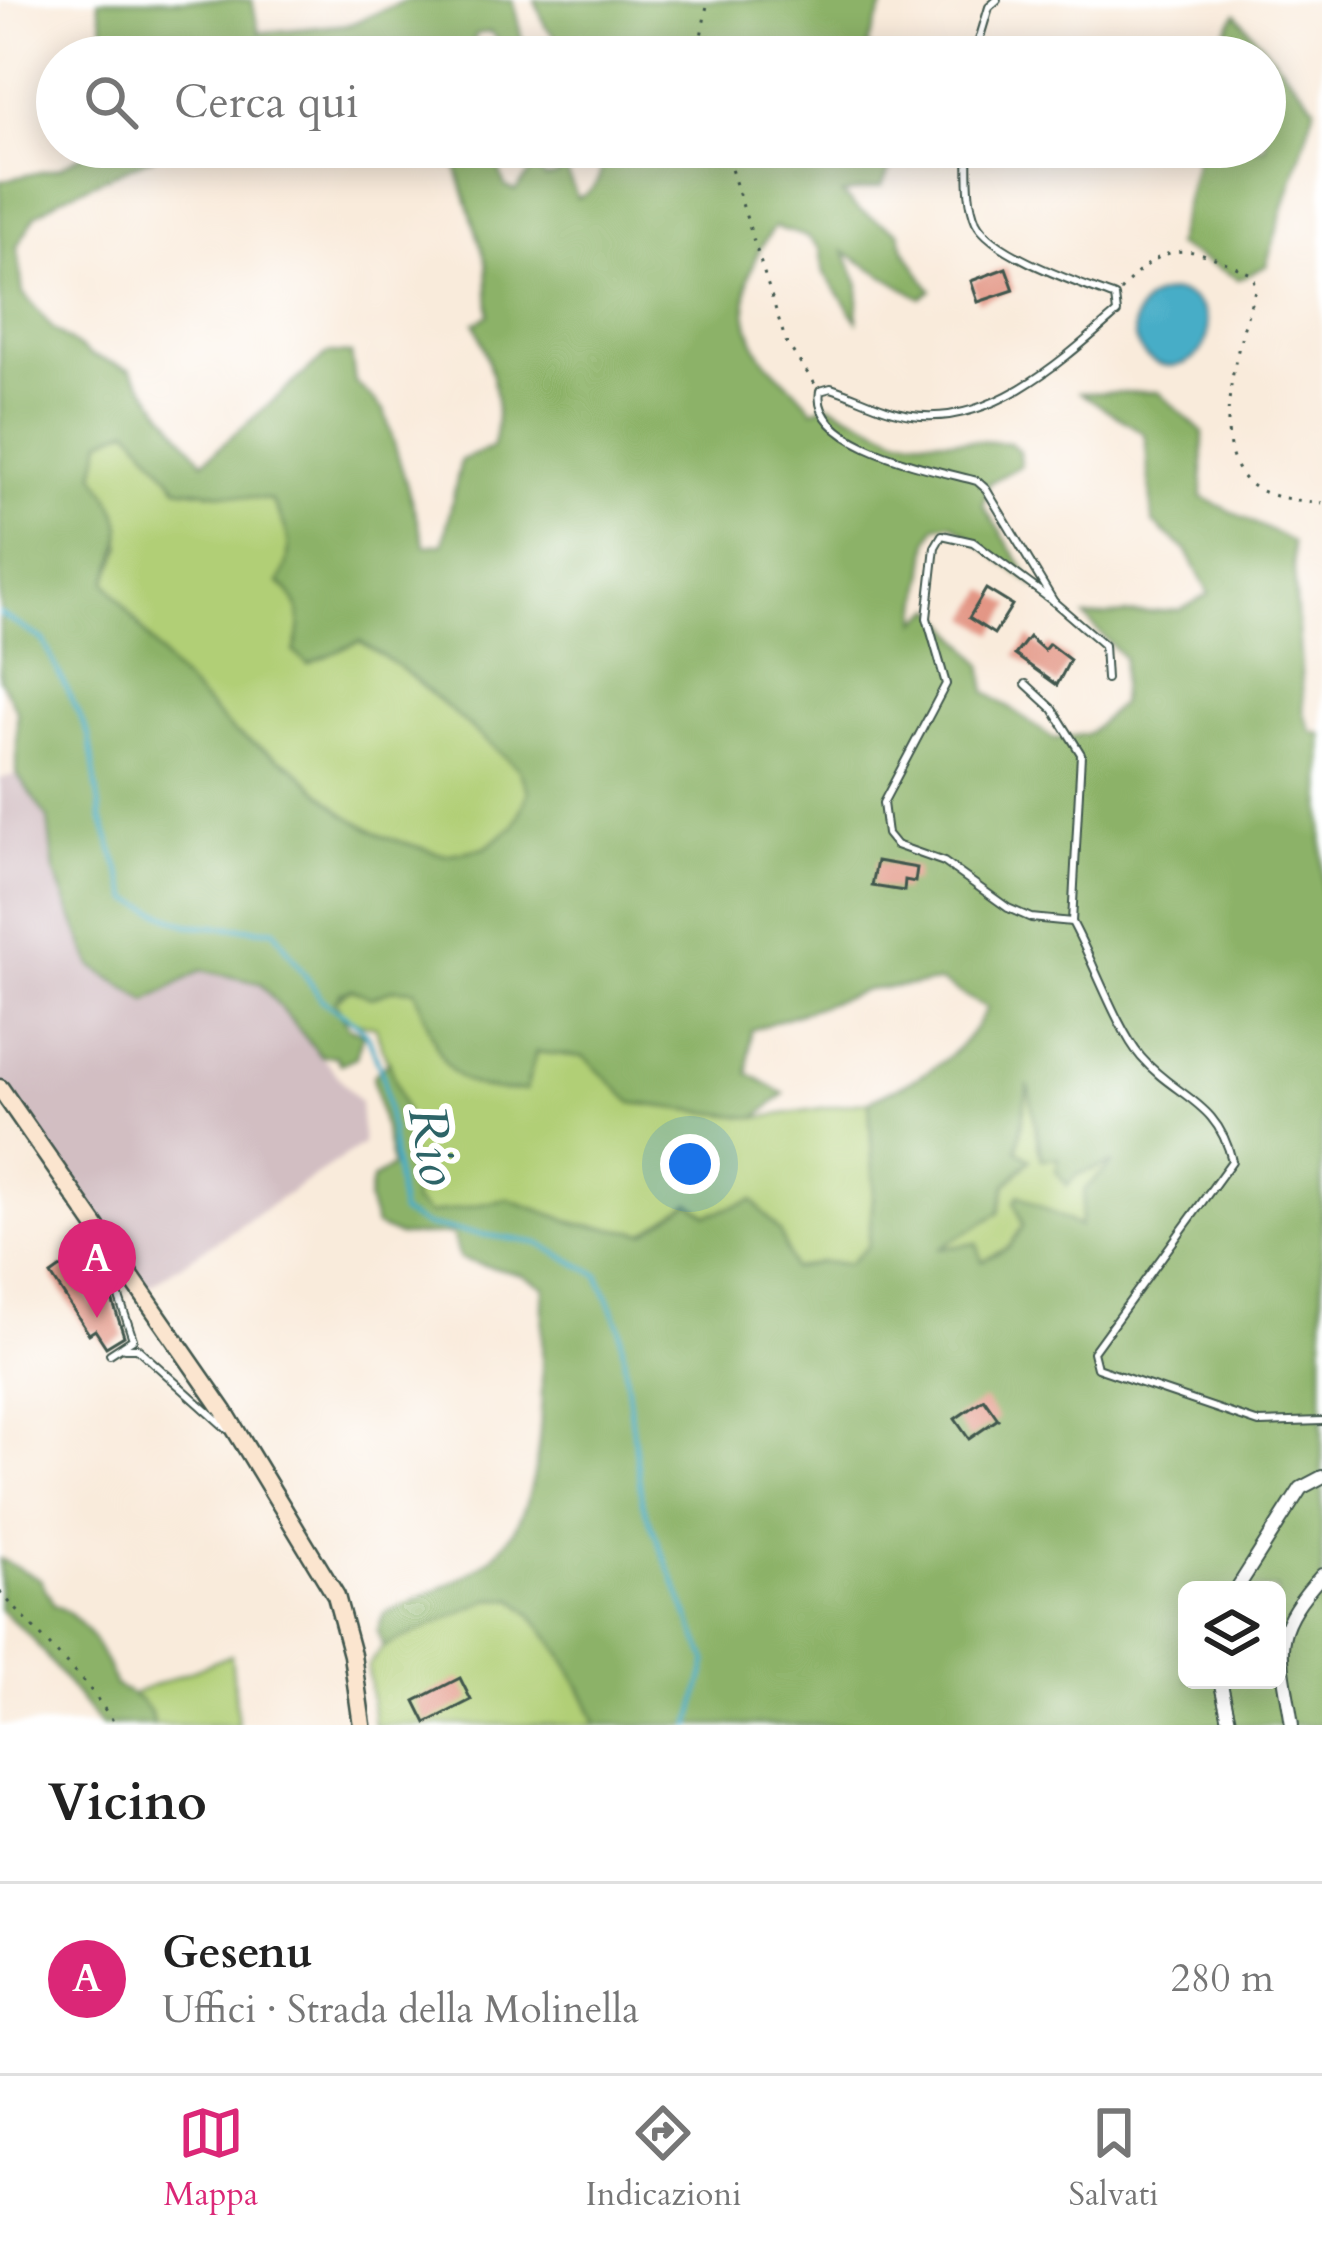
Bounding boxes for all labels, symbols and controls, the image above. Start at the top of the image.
search box [36,36,1286,168]
icon: search [78,69,144,135]
text: Cerca qui [174,72,359,133]
water label: Rio [389,1100,475,1192]
your location [660,1134,720,1194]
pin: A [58,1219,136,1318]
map controls [1178,1581,1286,1689]
button: layers [1178,1581,1286,1689]
text: Vicino [48,1768,207,1838]
text: Gesenu [162,1922,313,1983]
text: A [72,1952,102,2005]
text: 280 m [1171,1952,1274,2005]
text: Uffici · Strada della Molinella [162,1983,639,2036]
tab: Mappa [164,2100,258,2217]
tab: Indicazioni [585,2100,741,2217]
tab: Salvati [1069,2100,1158,2217]

